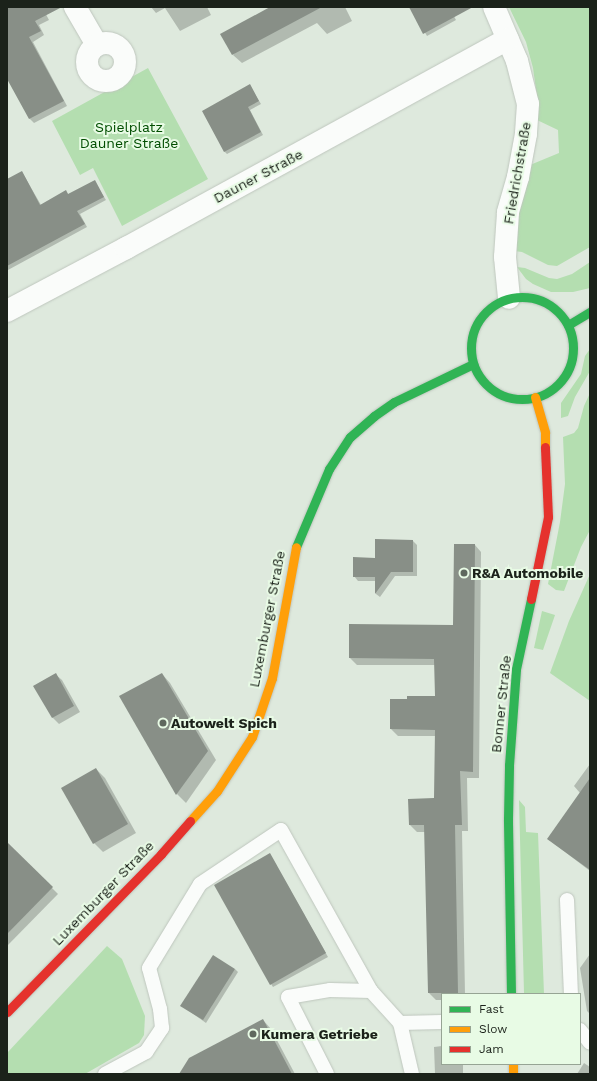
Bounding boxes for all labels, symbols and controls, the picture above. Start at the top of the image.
park label: Spielplatz Dauner Straße [80,119,178,152]
street label: Friedrichstraße [500,121,534,225]
street label: Dauner Straße [210,145,306,207]
street label: Luxemburger Straße [245,549,289,689]
place label: R&A Automobile [472,565,584,581]
marker: R&A Automobile [459,568,469,578]
street label: Bonner Straße [488,654,514,754]
place label: Autowelt Spich [171,715,277,731]
marker: Autowelt Spich [158,718,168,728]
street label: Luxemburger Straße [49,837,157,949]
legend [441,993,581,1065]
text: Fast [479,1002,504,1016]
text: Slow [479,1022,507,1036]
place label: Kumera Getriebe [261,1026,378,1042]
marker: Kumera Getriebe [248,1029,258,1039]
text: Jam [479,1042,504,1056]

